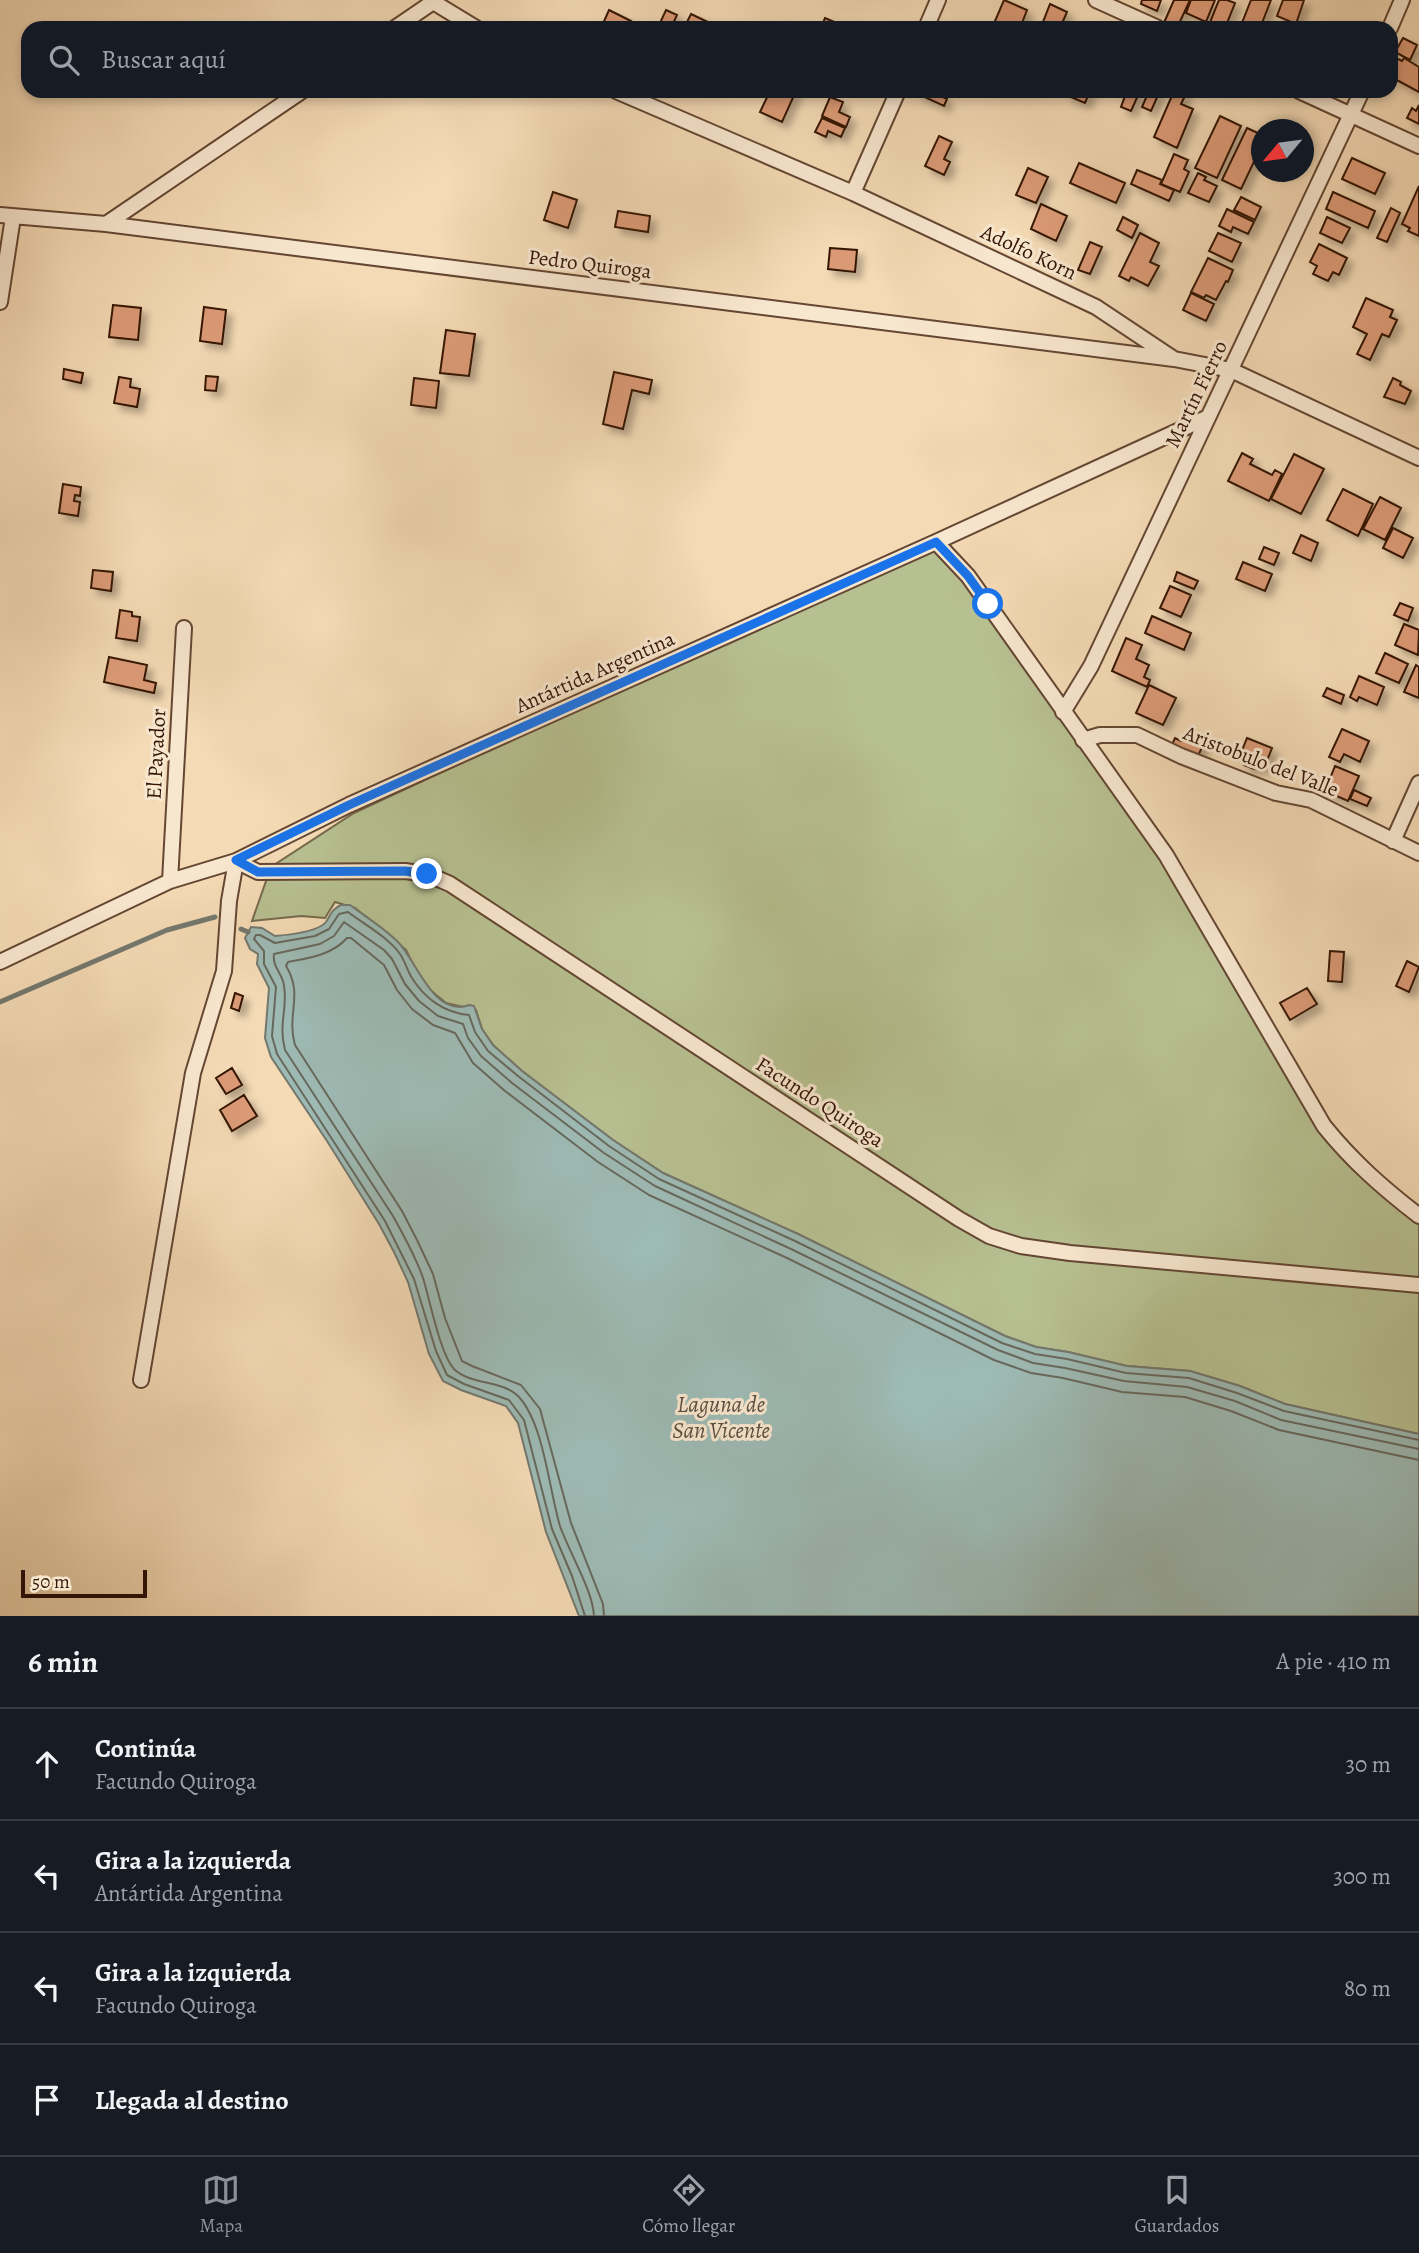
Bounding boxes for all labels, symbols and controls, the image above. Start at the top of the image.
search box [21,21,1398,98]
icon: search [45,41,83,79]
text: Buscar aquí [101,42,226,77]
north arrow [1251,119,1314,182]
street label: Adolfo Korn [976,217,1081,286]
street label: Pedro Quiroga [527,243,653,285]
street label: Martín Fierro [1158,336,1234,452]
route start [972,588,1003,619]
street label: Antártida Argentina [510,624,679,720]
street label: El Payador [140,708,172,800]
street label: Aristobulo del Valle [1179,718,1343,803]
route end [411,858,442,889]
street label: Facundo Quiroga [751,1050,890,1154]
water label: Laguna de San Vicente [672,1389,770,1446]
scale bar [21,1567,147,1599]
text: 50 m [32,1569,70,1595]
text: 6 min [28,1642,98,1682]
text: A pie · 410 m [1276,1646,1391,1677]
text: Continúa [95,1731,196,1766]
icon: ahead [28,1745,66,1783]
text: 30 m [1345,1749,1391,1780]
text: Facundo Quiroga [95,1766,257,1797]
text: Gira a la izquierda [95,1843,291,1878]
icon: left [28,1857,66,1895]
text: 300 m [1333,1861,1391,1892]
text: Antártida Argentina [95,1878,283,1909]
text: Gira a la izquierda [95,1955,291,1990]
icon: left [28,1969,66,2007]
text: 80 m [1344,1973,1391,2004]
text: Facundo Quiroga [95,1990,257,2021]
icon: arrive [28,2081,66,2119]
text: Llegada al destino [95,2083,289,2118]
tab: Mapa [200,2171,243,2239]
tab: Cómo llegar [642,2171,735,2239]
tab: Guardados [1135,2171,1219,2239]

